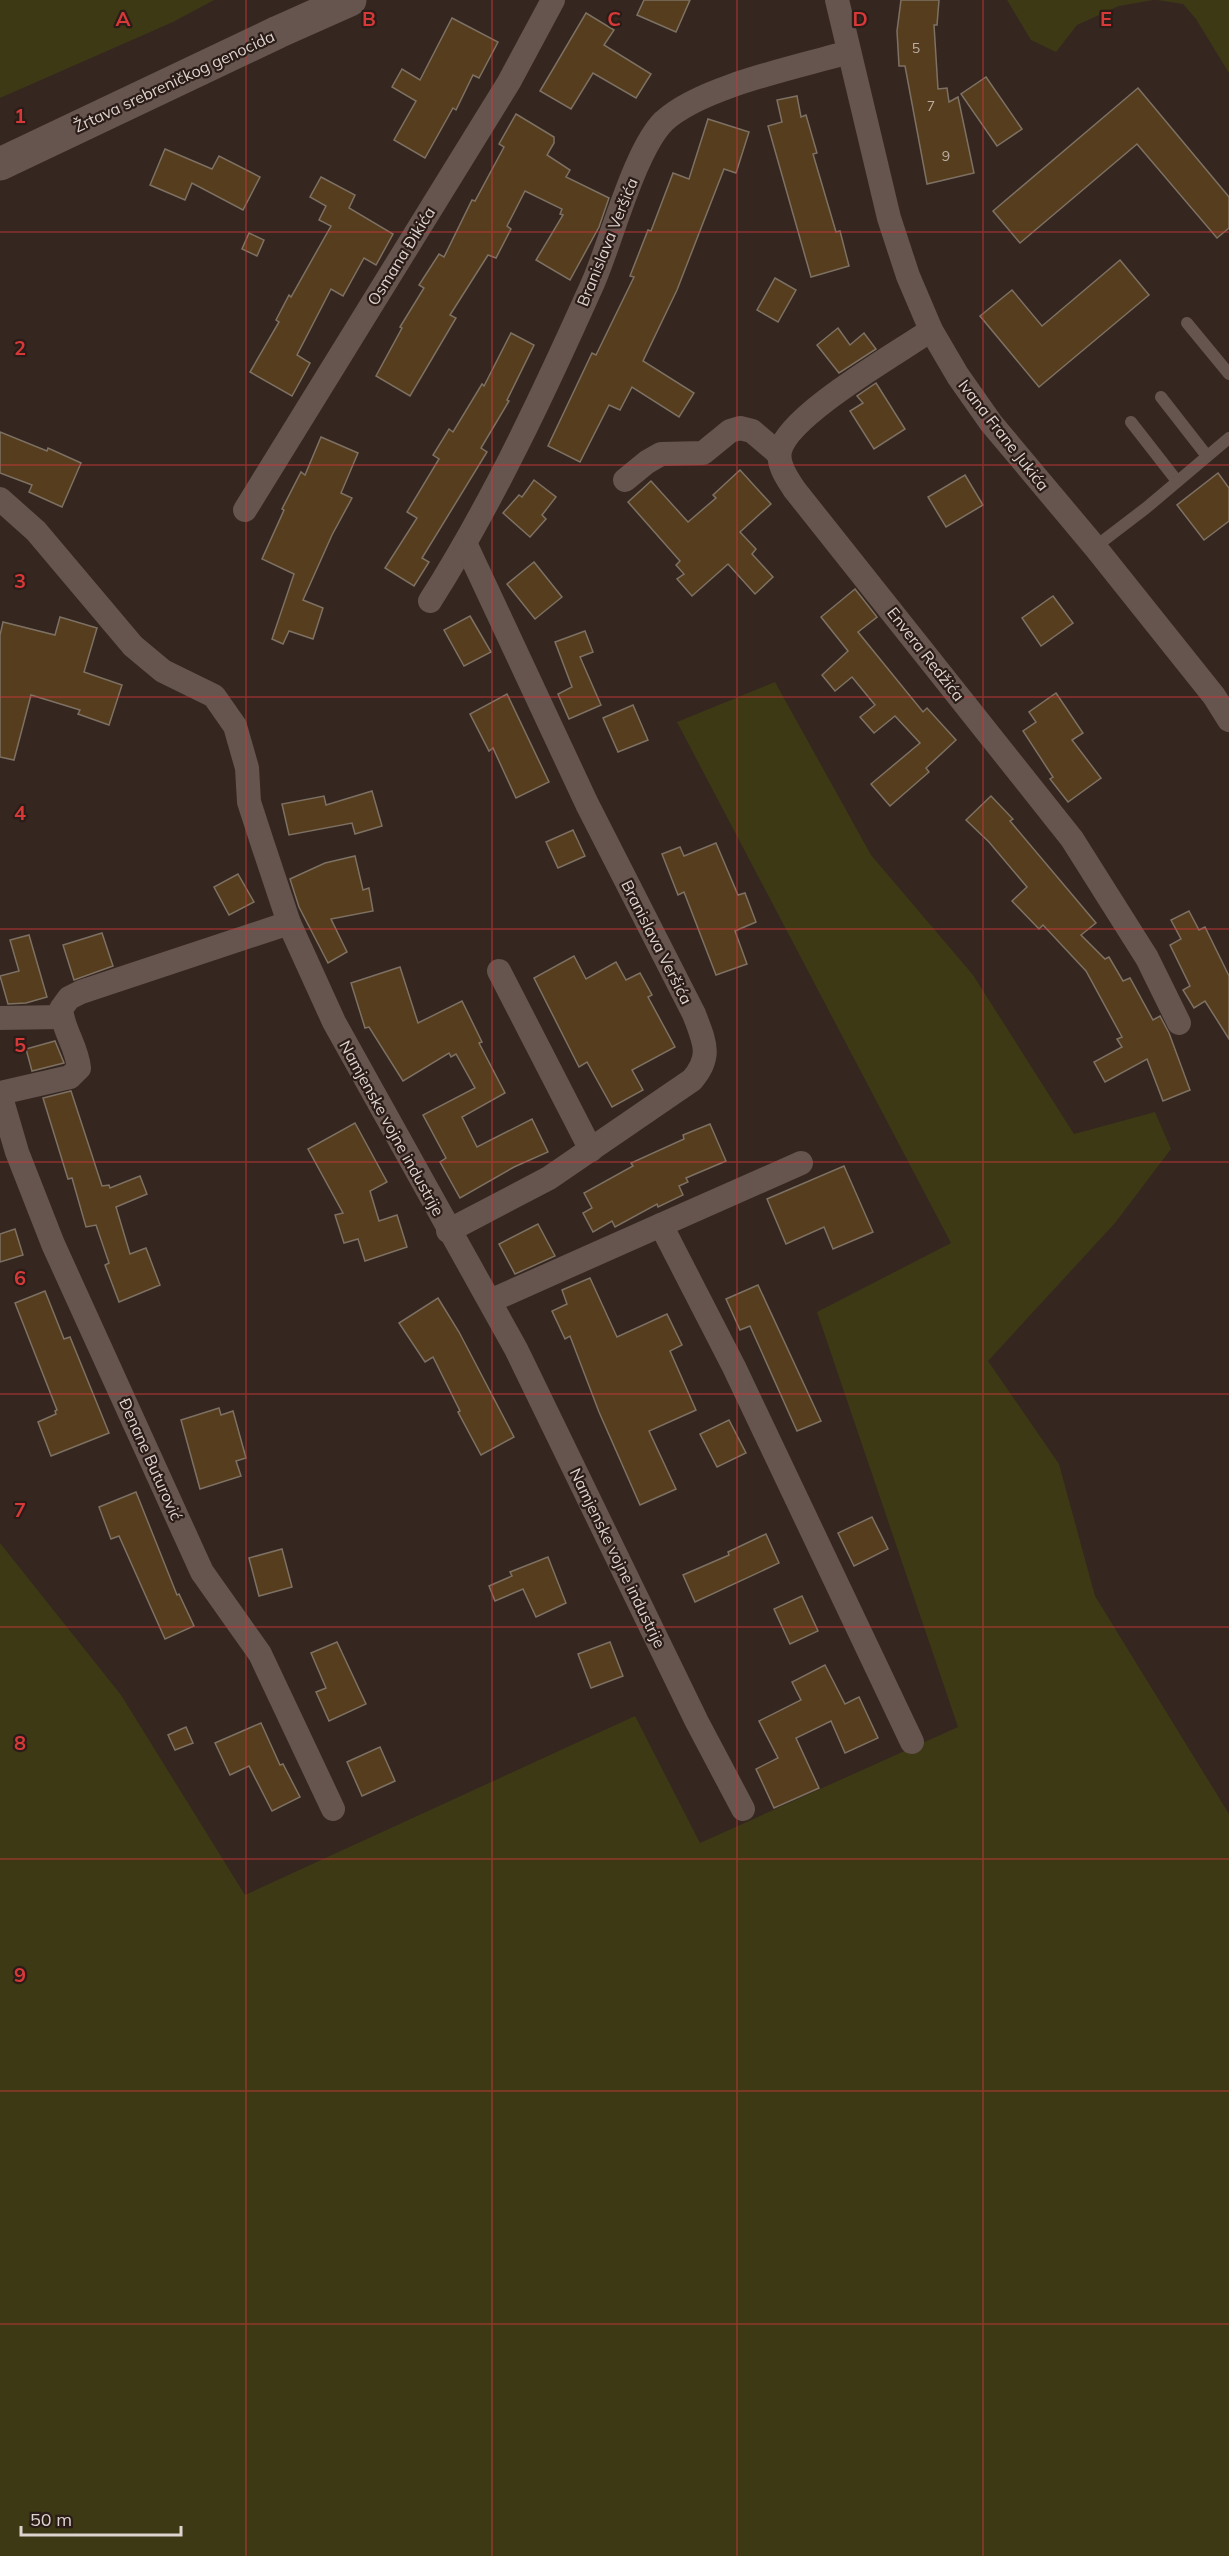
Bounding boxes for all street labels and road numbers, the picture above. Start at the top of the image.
street label: Žrtava srebreničkog genocida [70,26,278,136]
street label: Branislava Veršića [572,175,642,309]
street label: Osmana Đikića [363,203,439,309]
street label: Ivana Frane Jukića [954,375,1054,495]
street label: Envera Redžića [883,603,969,705]
street label: Branislava Veršića [617,877,697,1007]
street label: Namjenske vojne industrije [335,1037,449,1219]
street label: Đenane Buturović [115,1395,187,1523]
street label: Namjenske vojne industrije [566,1465,670,1651]

